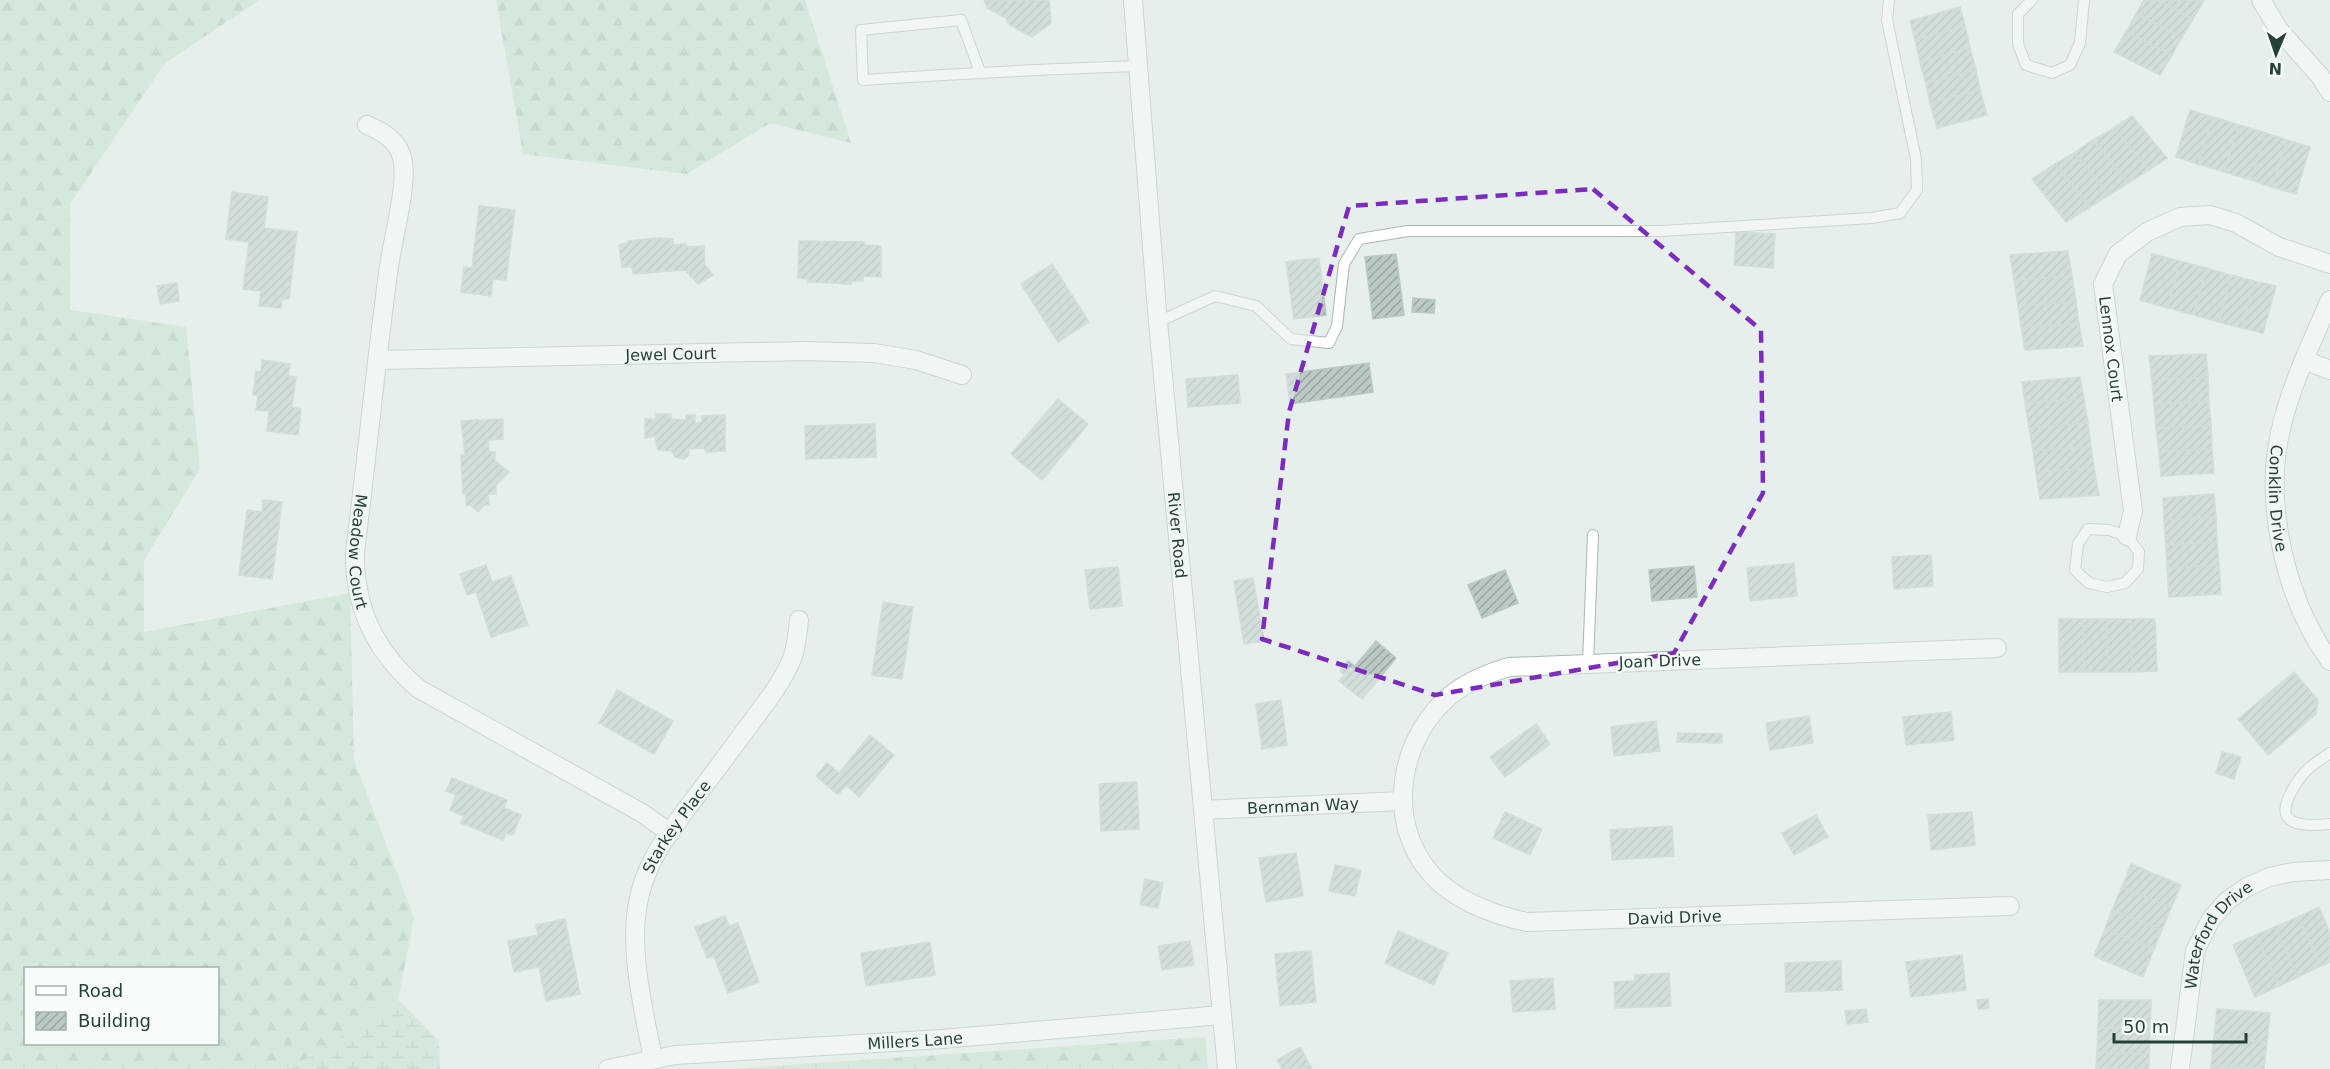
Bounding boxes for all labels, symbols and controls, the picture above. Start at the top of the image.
north arrow [2246,24,2306,84]
text: N [2268,59,2283,78]
street label: Lennox Court [2095,295,2127,403]
street label: Jewel Court [624,343,717,364]
street label: Conklin Drive [2265,444,2292,553]
street label: River Road [1164,491,1191,579]
street label: Meadow Court [345,493,372,611]
street label: Joan Drive [1618,650,1701,672]
street label: Starkey Place [638,776,715,876]
street label: Bernman Way [1247,793,1359,818]
street label: Waterford Drive [2181,877,2256,990]
street label: David Drive [1627,906,1722,928]
legend [24,967,219,1045]
text: Road [78,980,123,1001]
scale bar [2114,1006,2246,1044]
text: Building [78,1010,151,1031]
text: 50 m [2123,1016,2169,1037]
street label: Millers Lane [867,1028,964,1053]

